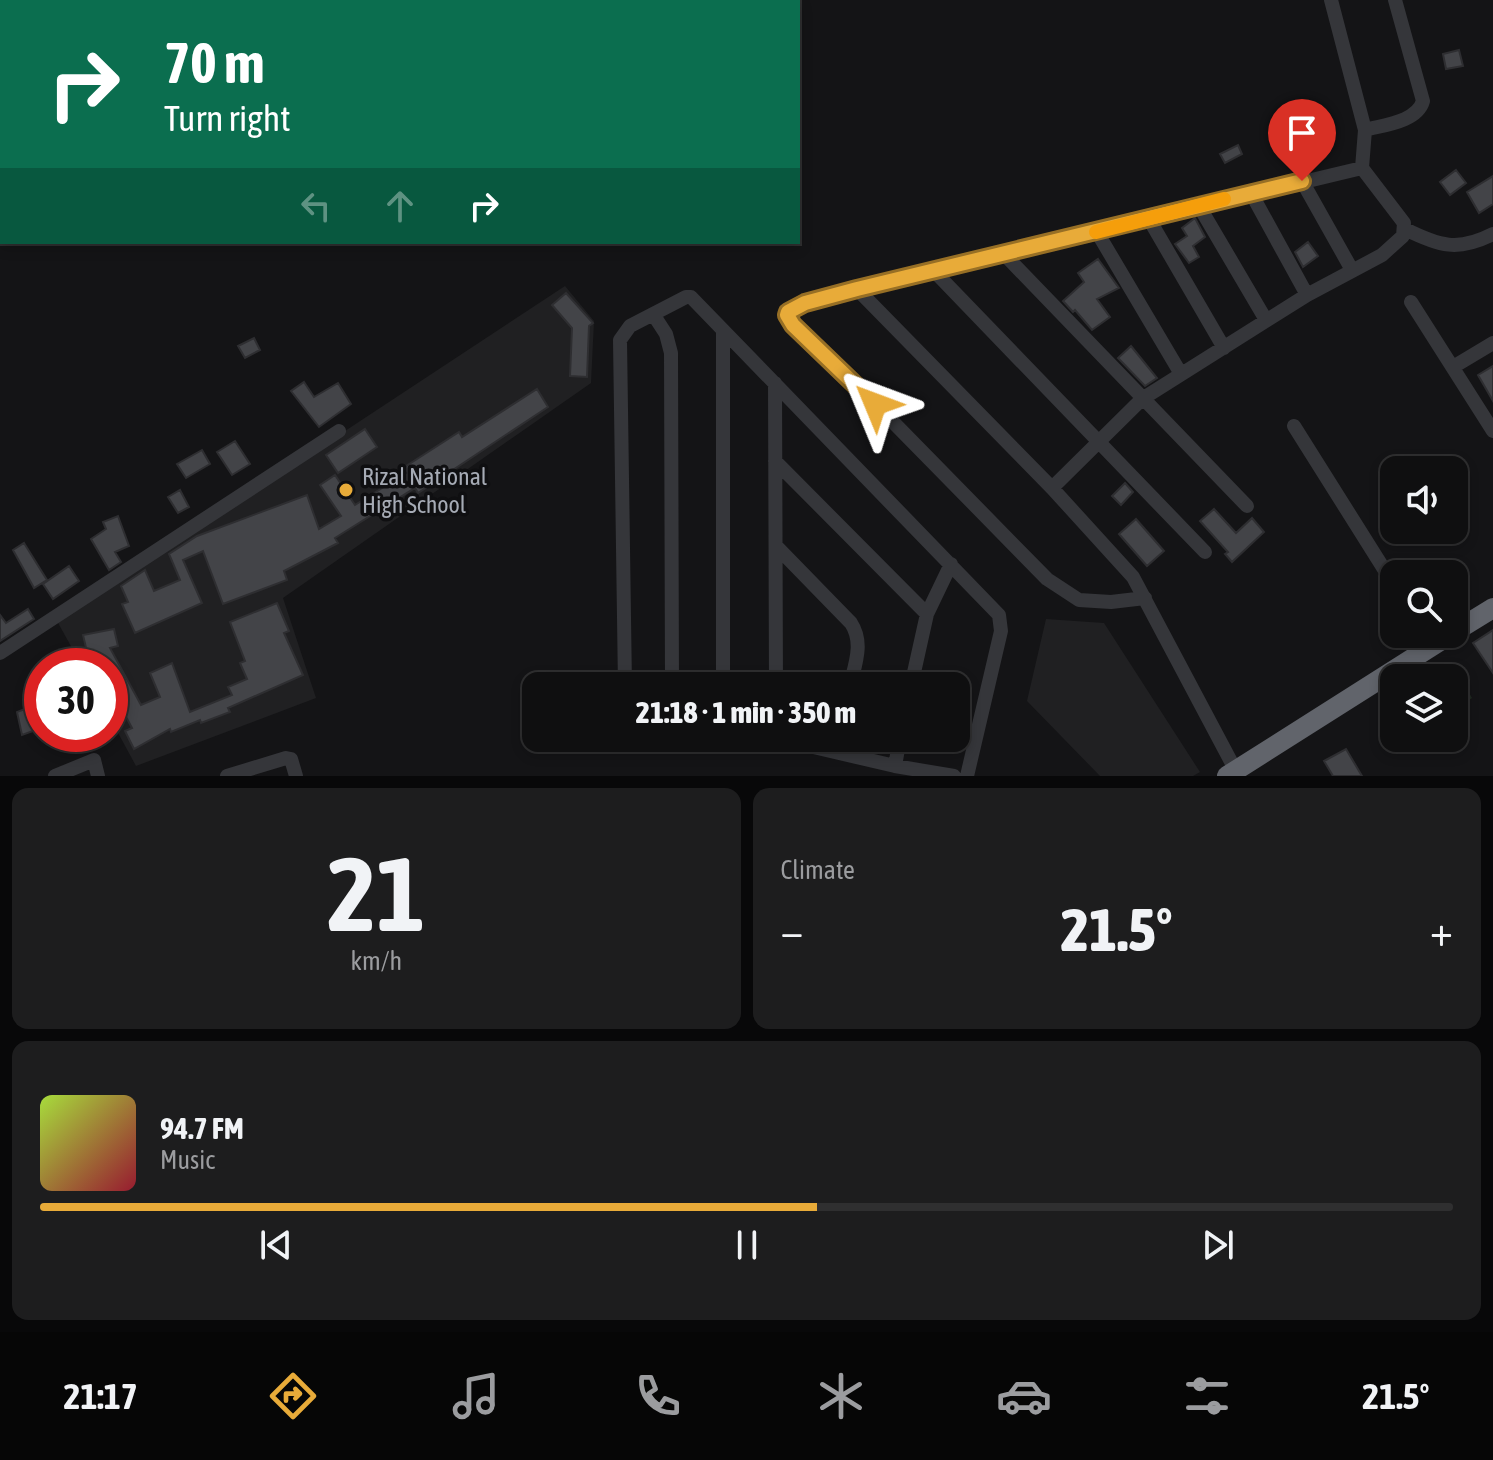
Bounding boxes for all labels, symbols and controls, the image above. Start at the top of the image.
text: 70 m [164,31,265,95]
icon: right [32,32,136,136]
text: Turn right [164,97,291,139]
pin [1268,99,1336,181]
icon: arrive [1280,111,1324,155]
icon: left [294,184,338,228]
icon: ahead [378,184,422,228]
icon: right [462,184,506,228]
position arrow [833,362,917,446]
map controls [1380,456,1468,752]
button: sound [1380,456,1468,544]
place label: Rizal National High School [362,463,488,518]
marker: Rizal National High School [337,481,355,499]
button: search [1380,560,1468,648]
speed limit sign: 30 [24,648,128,752]
button: layers [1380,664,1468,752]
text: 21:18 · 1 min · 350 m [636,695,856,729]
text: 21 [327,834,425,953]
text: Climate [781,855,855,885]
text: 21.5° [1061,895,1173,964]
text: − [781,905,803,955]
text: + [1430,905,1453,955]
text: km/h [350,946,402,976]
text: 94.7 FM [160,1111,244,1145]
text: Music [160,1145,215,1175]
icon: previous [254,1223,298,1267]
icon: pause [725,1223,769,1267]
icon: next [1196,1223,1240,1267]
icon: directions [265,1368,321,1424]
icon: music [448,1368,504,1424]
icon: phone [630,1368,686,1424]
icon: climate [813,1368,869,1424]
icon: car [996,1368,1052,1424]
icon: filters [1179,1368,1235,1424]
text: 21:17 [63,1375,138,1417]
text: 21.5° [1362,1375,1429,1417]

